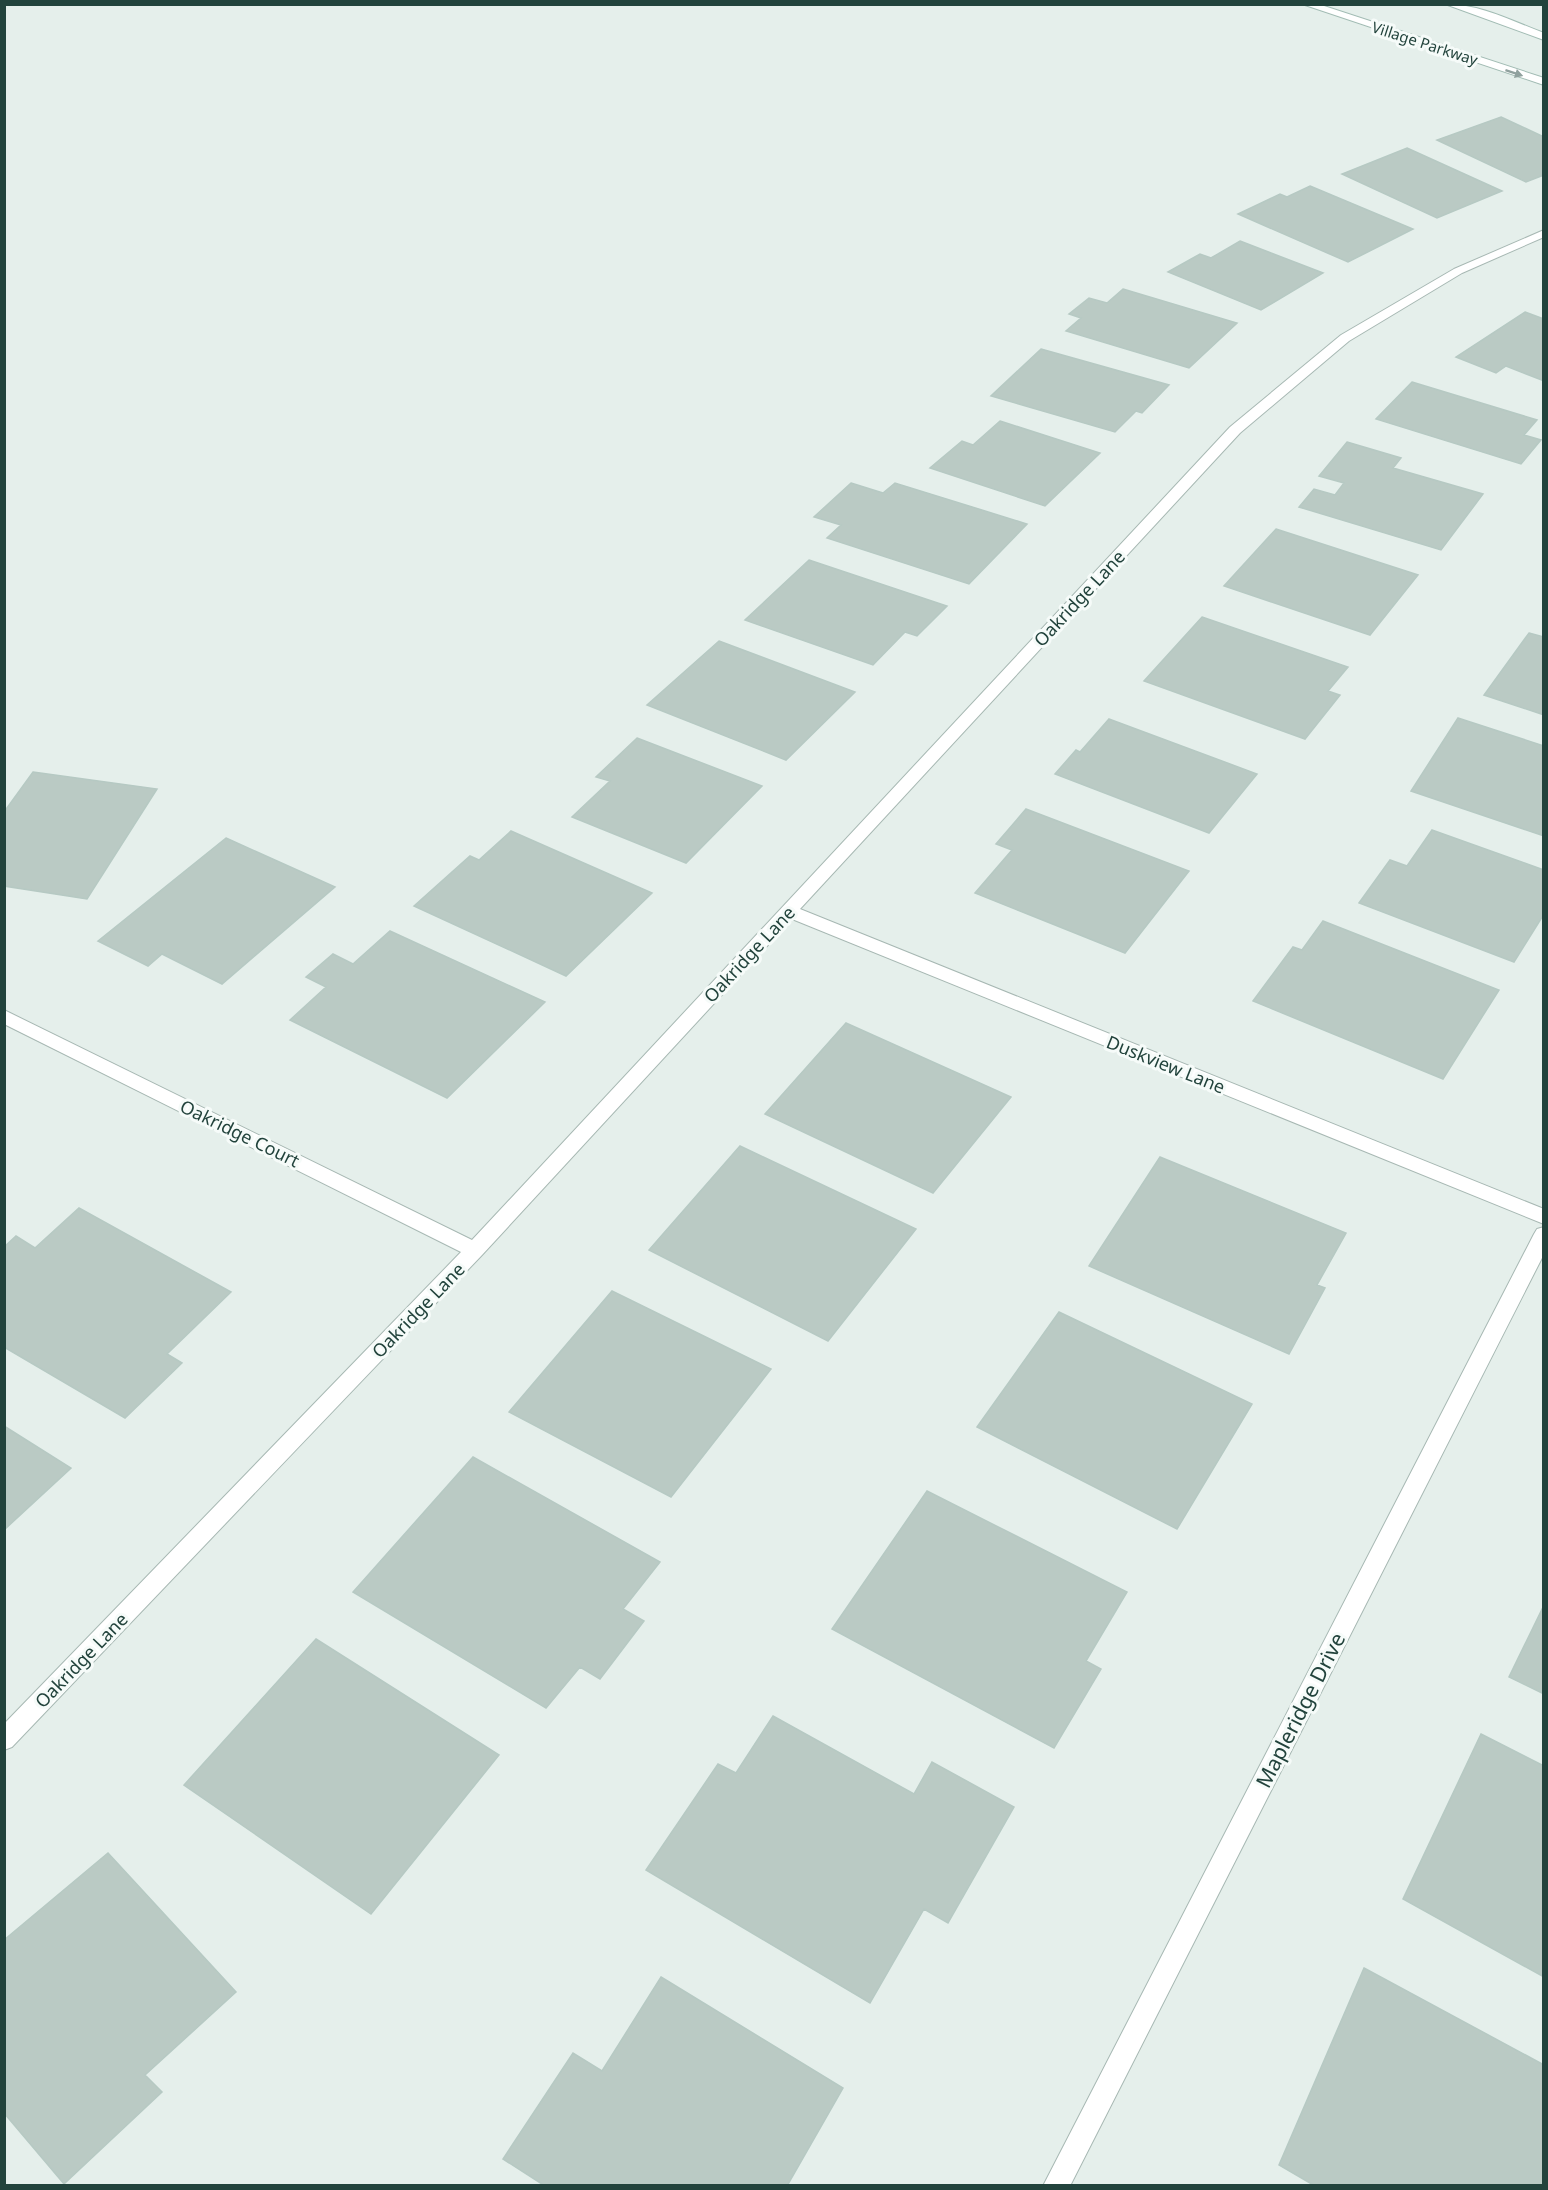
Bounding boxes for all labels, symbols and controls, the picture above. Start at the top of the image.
street label: Village Parkway [1370,16,1481,70]
one-way arrow [1505,68,1523,78]
street label: Oakridge Lane [1028,545,1130,651]
street label: Oakridge Lane [698,901,800,1007]
street label: Duskview Lane [1103,1029,1229,1099]
street label: Oakridge Court [176,1094,304,1173]
street label: Oakridge Lane [366,1257,470,1363]
street label: Oakridge Lane [29,1607,133,1713]
street label: Mapleridge Drive [1249,1628,1351,1792]

